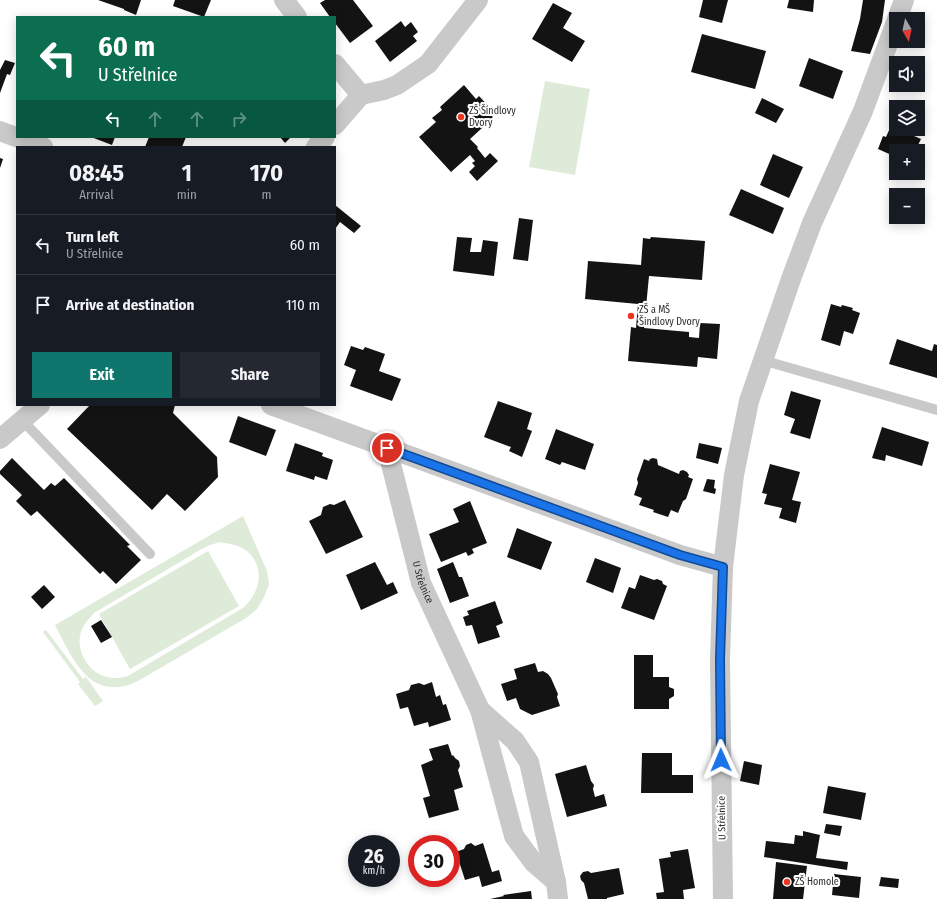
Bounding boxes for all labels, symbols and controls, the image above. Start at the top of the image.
north arrow [889,12,925,48]
map controls [889,12,925,224]
text: 60 m [98,30,155,63]
icon: left [32,32,84,84]
button: sound [889,56,925,92]
text: U Střelnice [98,64,177,86]
button: layers [889,100,925,136]
place label: ZŠ Šindlovy Dvory [469,103,516,129]
icon: left [102,108,124,130]
icon: ahead [144,108,166,130]
icon: ahead [186,108,208,130]
icon: right [228,108,250,130]
marker: ZŠ Šindlovy Dvory [456,112,466,122]
button: + [889,144,925,180]
text: 08:45 [69,159,124,187]
text: 1 [182,159,192,187]
text: 170 [250,159,283,187]
text: Arrival [79,187,114,202]
text: min [177,187,197,202]
text: m [261,187,271,202]
button: − [889,188,925,224]
text: Turn left [66,228,119,246]
icon: left [32,234,54,256]
text: 60 m [290,236,320,254]
text: U Střelnice [66,246,123,261]
icon: arrive [32,294,54,316]
text: Arrive at destination [66,296,194,314]
text: 110 m [286,296,320,314]
place label: ZŠ a MŠ Šindlovy Dvory [639,302,700,328]
marker: ZŠ a MŠ Šindlovy Dvory [626,311,636,321]
button: Exit [32,352,172,398]
button: Share [180,352,320,398]
pin [370,431,404,465]
icon: arrive [376,437,398,459]
street label: U Střelnice [410,560,436,605]
position arrow [700,739,742,781]
street label: U Střelnice [716,796,728,840]
speed limit sign: 30 [408,835,460,887]
text: 26 [364,844,384,868]
text: km/h [363,865,385,877]
place label: ZŠ Homole [795,874,839,888]
marker: ZŠ Homole [782,877,792,887]

